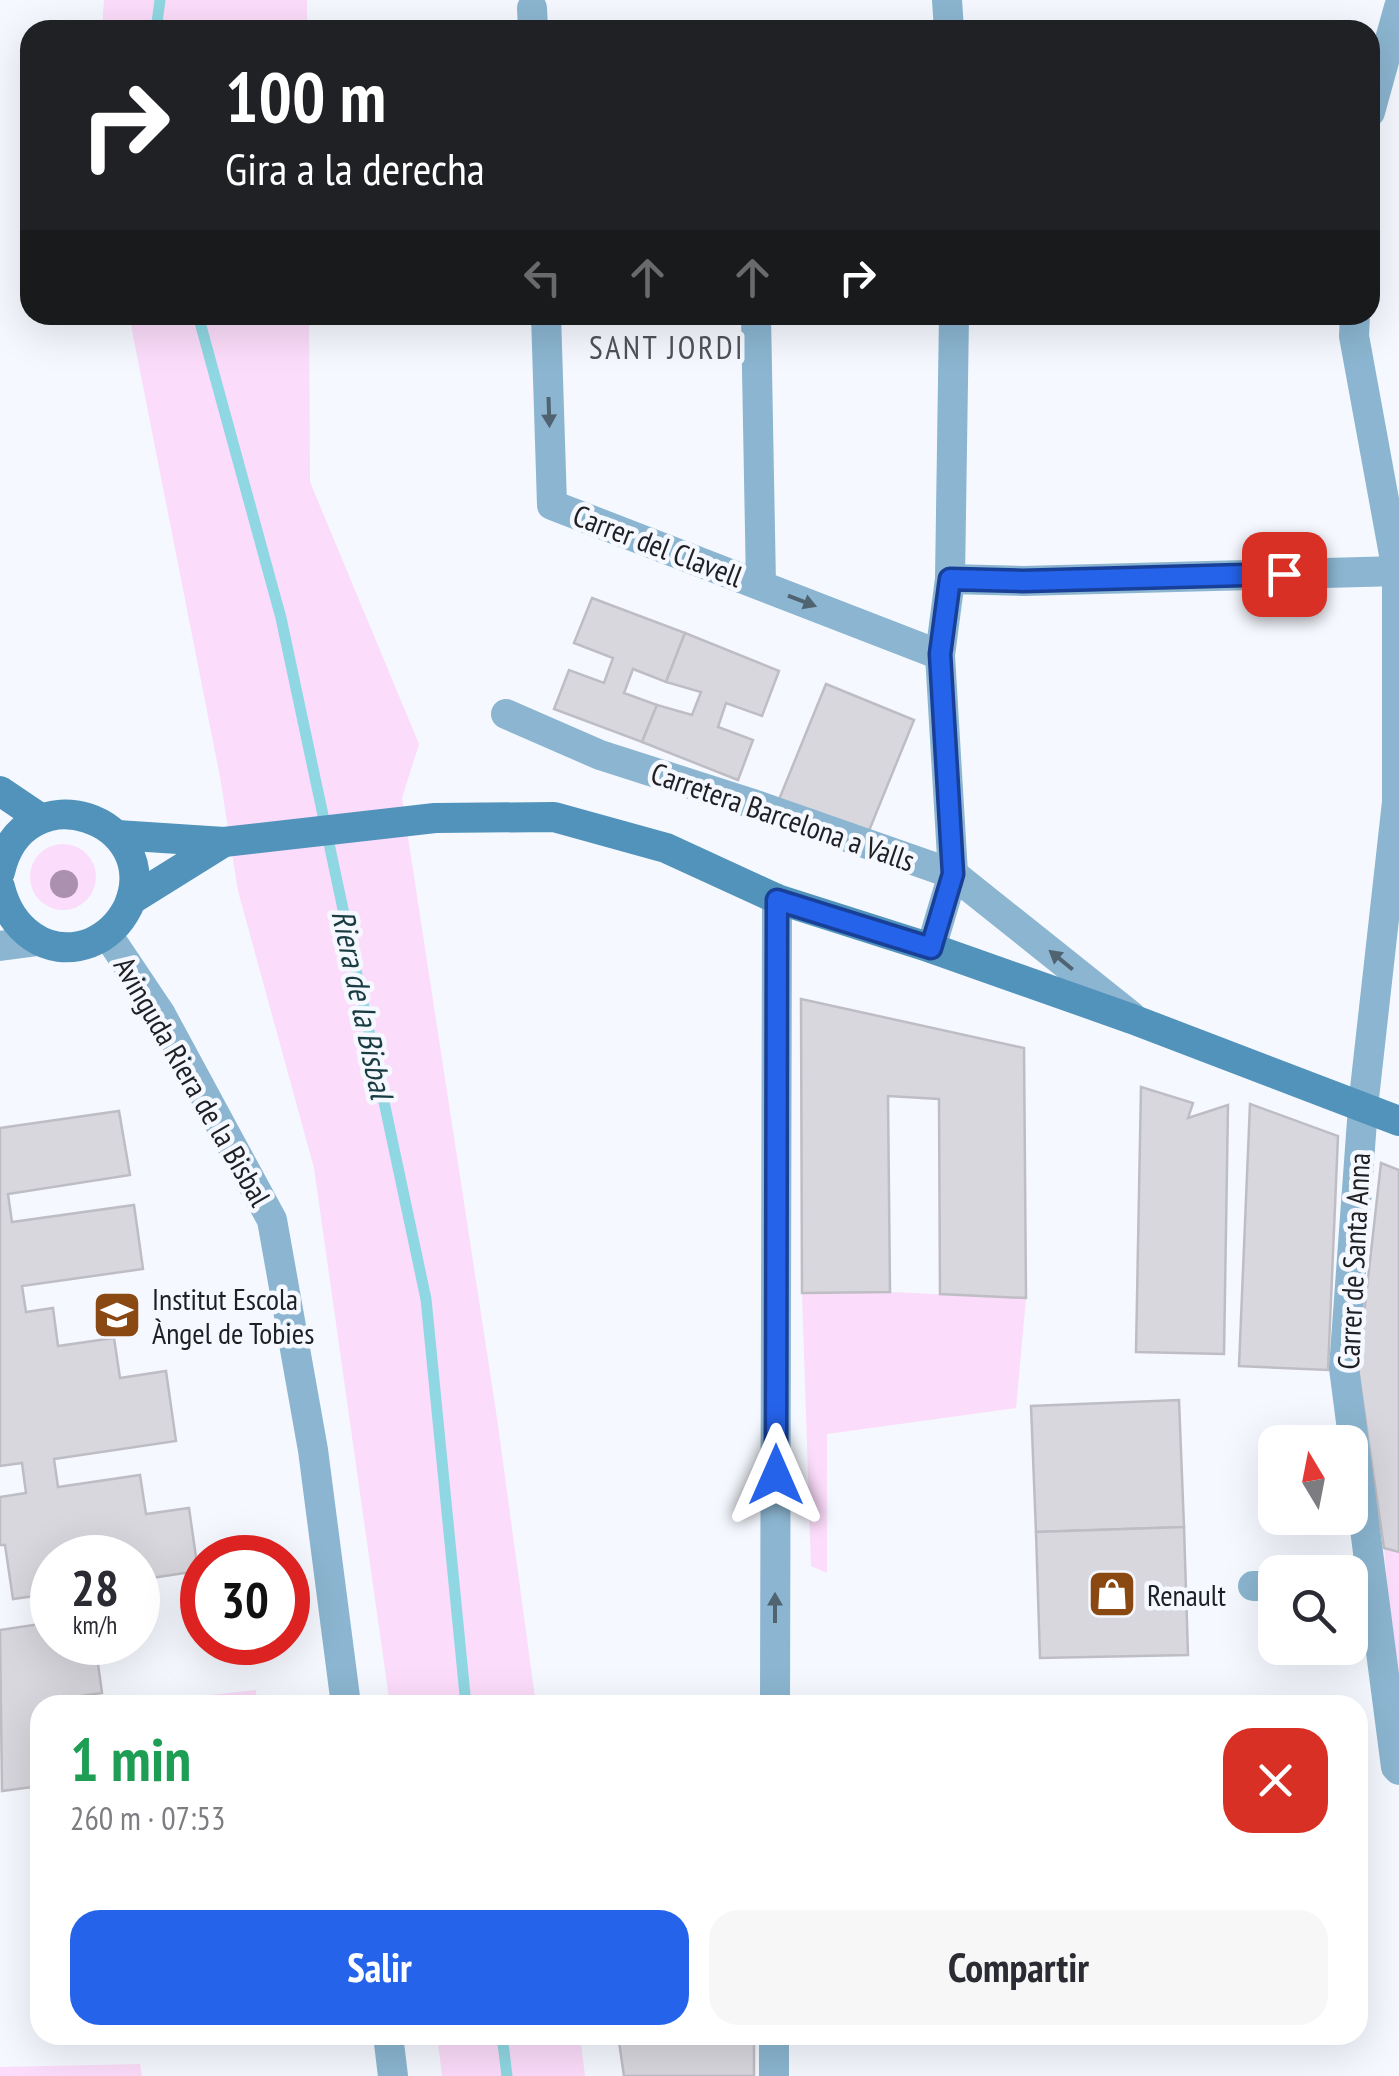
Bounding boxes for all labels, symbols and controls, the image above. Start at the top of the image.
text: 100 m [225,51,386,141]
icon: right [60,60,190,190]
text: Gira a la derecha [225,139,485,197]
icon: left [515,250,570,305]
icon: ahead [620,250,675,305]
icon: ahead [725,250,780,305]
icon: right [830,250,885,305]
district label: SANT JORDI [589,326,745,368]
one-way arrow [541,397,557,429]
street label: Carrer del Clavell [568,495,748,595]
pin [1242,532,1327,617]
icon: arrive [1257,547,1312,602]
one-way arrow [787,594,817,609]
street label: Carretera Barcelona a Valls [646,753,920,879]
water label: Riera de la Bisbal [323,906,404,1105]
street label: Avinguda Riera de la Bisbal [106,949,280,1213]
one-way arrow [1048,950,1074,971]
street label: Carrer de Santa Anna [1328,1152,1378,1370]
place label: Institut Escola Àngel de Tobies [152,1279,314,1352]
school or university icon: Institut Escola Àngel de Tobies [91,1289,143,1341]
position arrow [724,1423,828,1527]
north arrow [1258,1425,1368,1535]
map controls [1258,1425,1368,1665]
speed limit sign: 30 [180,1535,310,1665]
text: 28 [71,1555,119,1620]
button: search [1258,1555,1368,1665]
shop icon: Renault [1086,1568,1138,1620]
place label: Renault [1147,1575,1227,1614]
one-way arrow [767,1591,783,1623]
text: km/h [73,1609,117,1641]
text: 1 min [70,1720,191,1798]
button: close [1223,1728,1328,1833]
text: 260 m · 07:53 [70,1797,225,1839]
button: Salir [70,1910,689,2025]
button: Compartir [709,1910,1328,2025]

